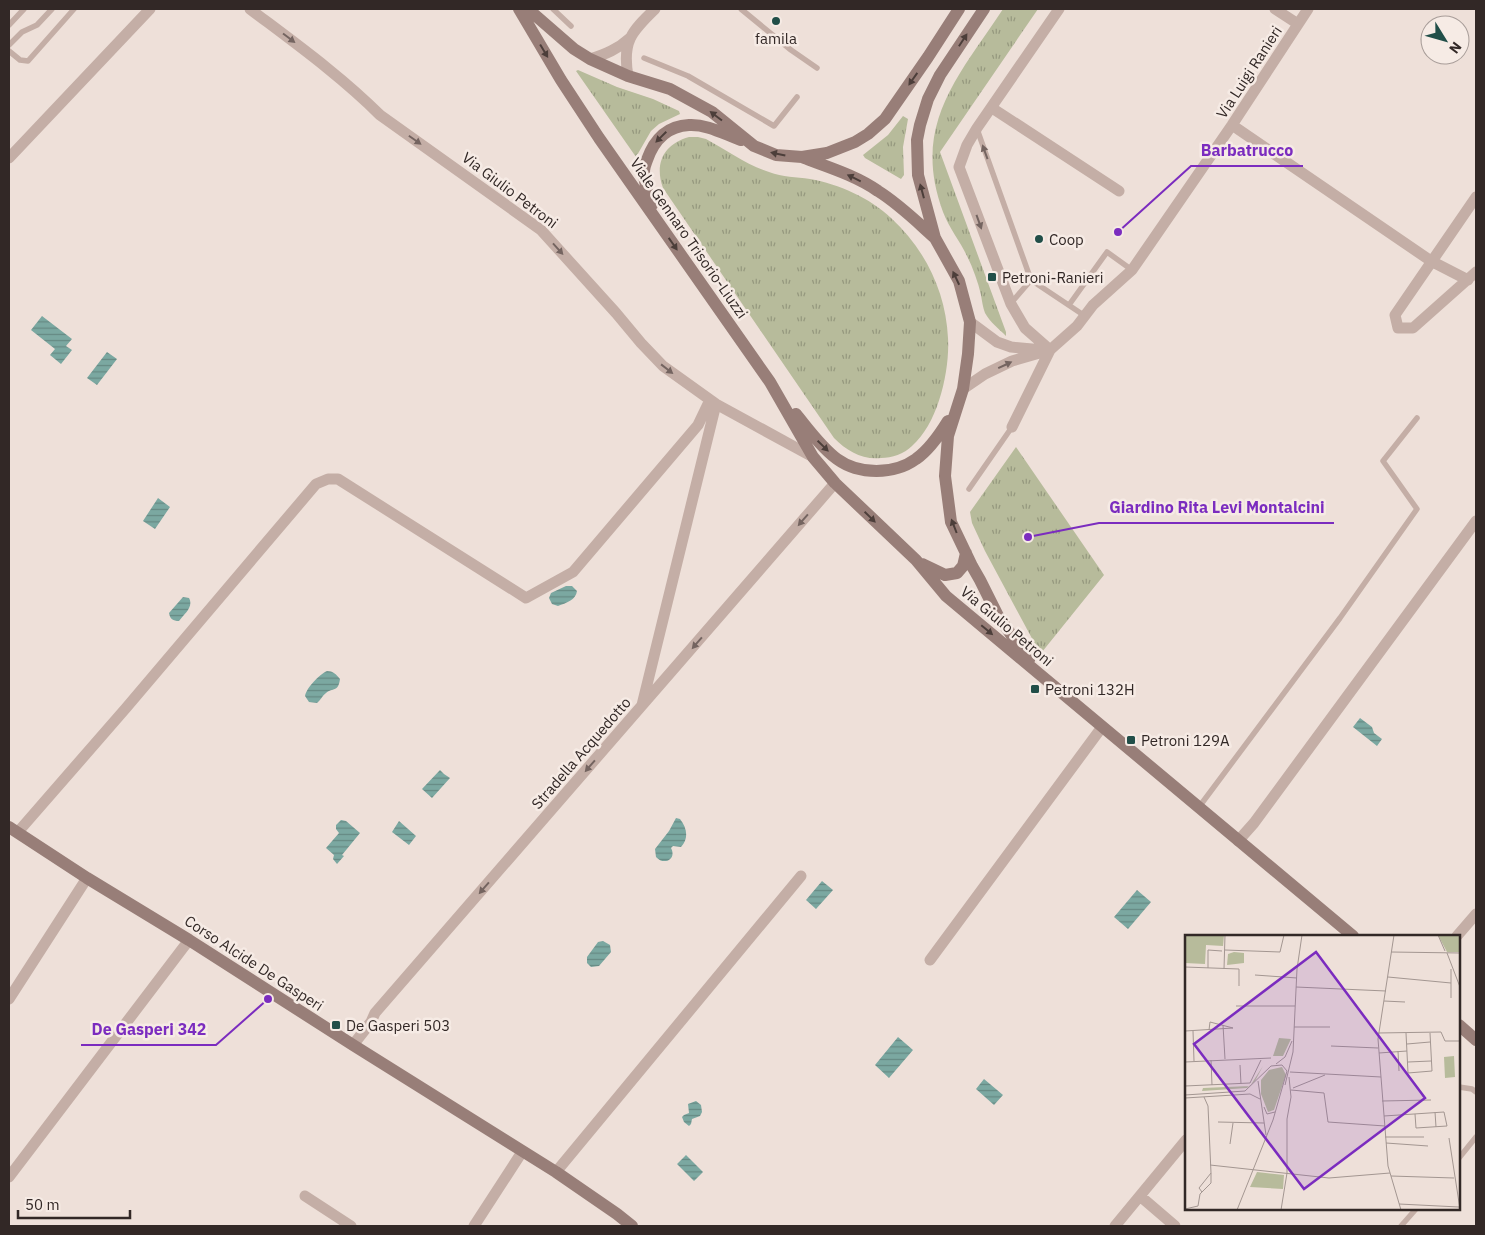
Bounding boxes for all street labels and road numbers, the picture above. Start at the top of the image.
street label: Via Luigi Ranieri [1212,22,1286,122]
street label: Via Giulio Petroni [458,148,562,232]
street label: Viale Gennaro Trisorio-Liuzzi [626,154,752,322]
street label: Via Giulio Petroni [957,582,1057,670]
street label: Stradella Acquedotto [527,693,635,813]
street label: Corso Alcide De Gasperi [181,911,327,1015]

